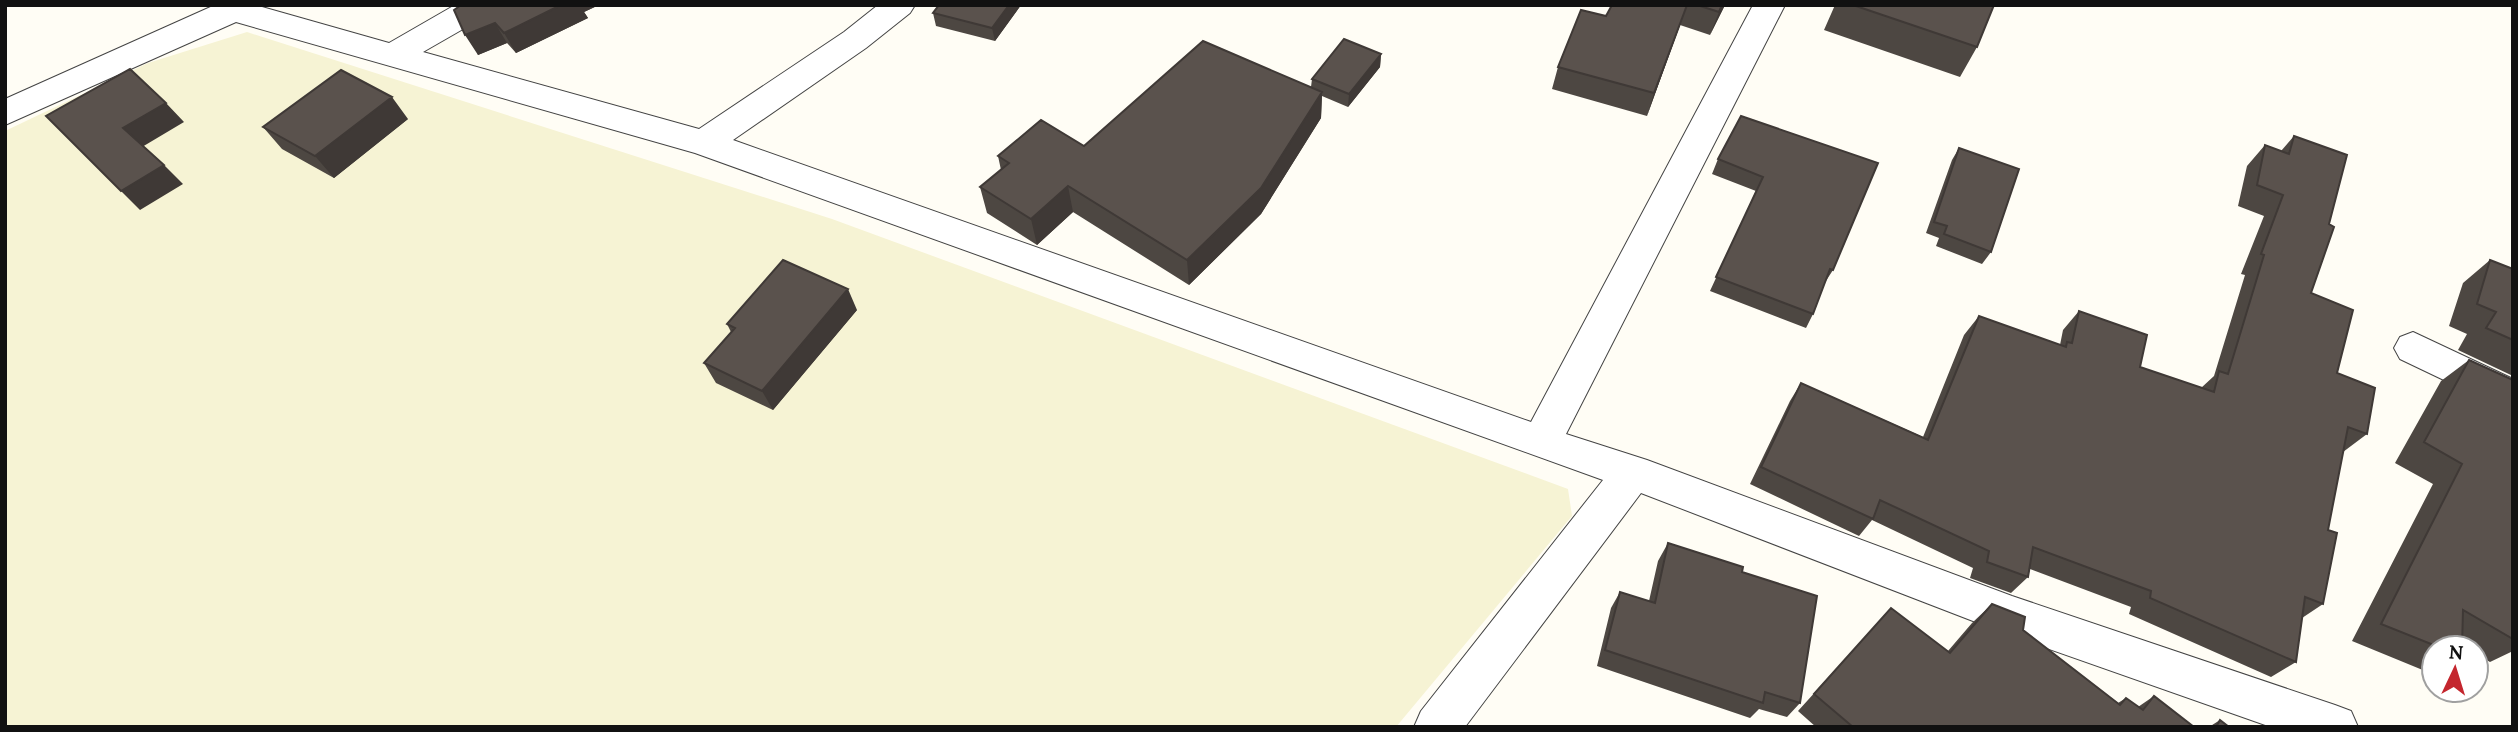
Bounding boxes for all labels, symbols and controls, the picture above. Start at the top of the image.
north arrow [2420,634,2490,704]
text: N [2448,640,2465,665]

